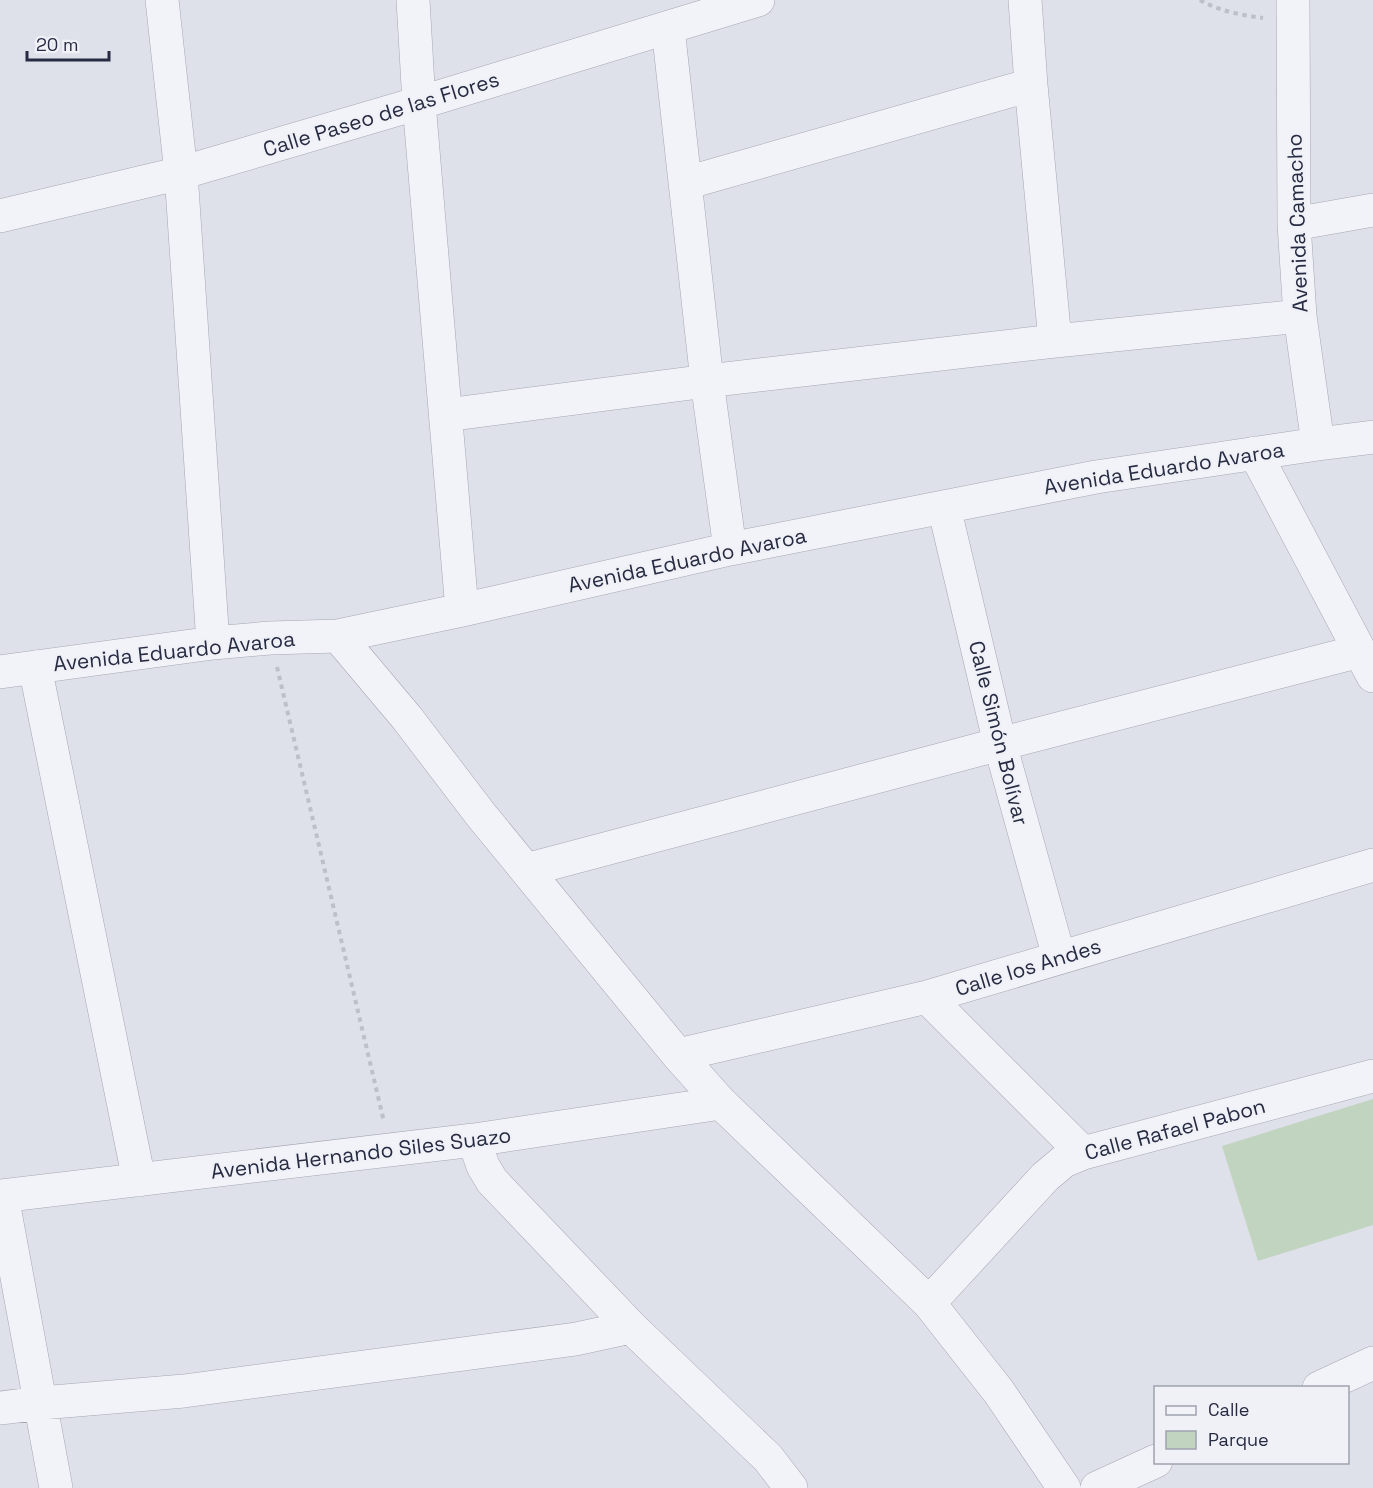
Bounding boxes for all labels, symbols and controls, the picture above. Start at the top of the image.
scale bar [27,24,110,62]
text: 20 m [36,33,79,56]
street label: Calle Paseo de las Flores [260,65,502,163]
street label: Avenida Camacho [1280,133,1314,313]
street label: Avenida Eduardo Avaroa [1042,436,1286,500]
street label: Avenida Eduardo Avaroa [565,522,809,598]
street label: Avenida Eduardo Avaroa [52,625,296,677]
street label: Calle Simón Bolívar [963,638,1035,828]
street label: Calle los Andes [952,932,1104,1002]
street label: Calle Rafael Pabon [1082,1092,1268,1166]
street label: Avenida Hernando Siles Suazo [209,1121,513,1185]
legend [1154,1386,1349,1464]
text: Calle [1208,1398,1249,1421]
text: Parque [1208,1428,1269,1451]

